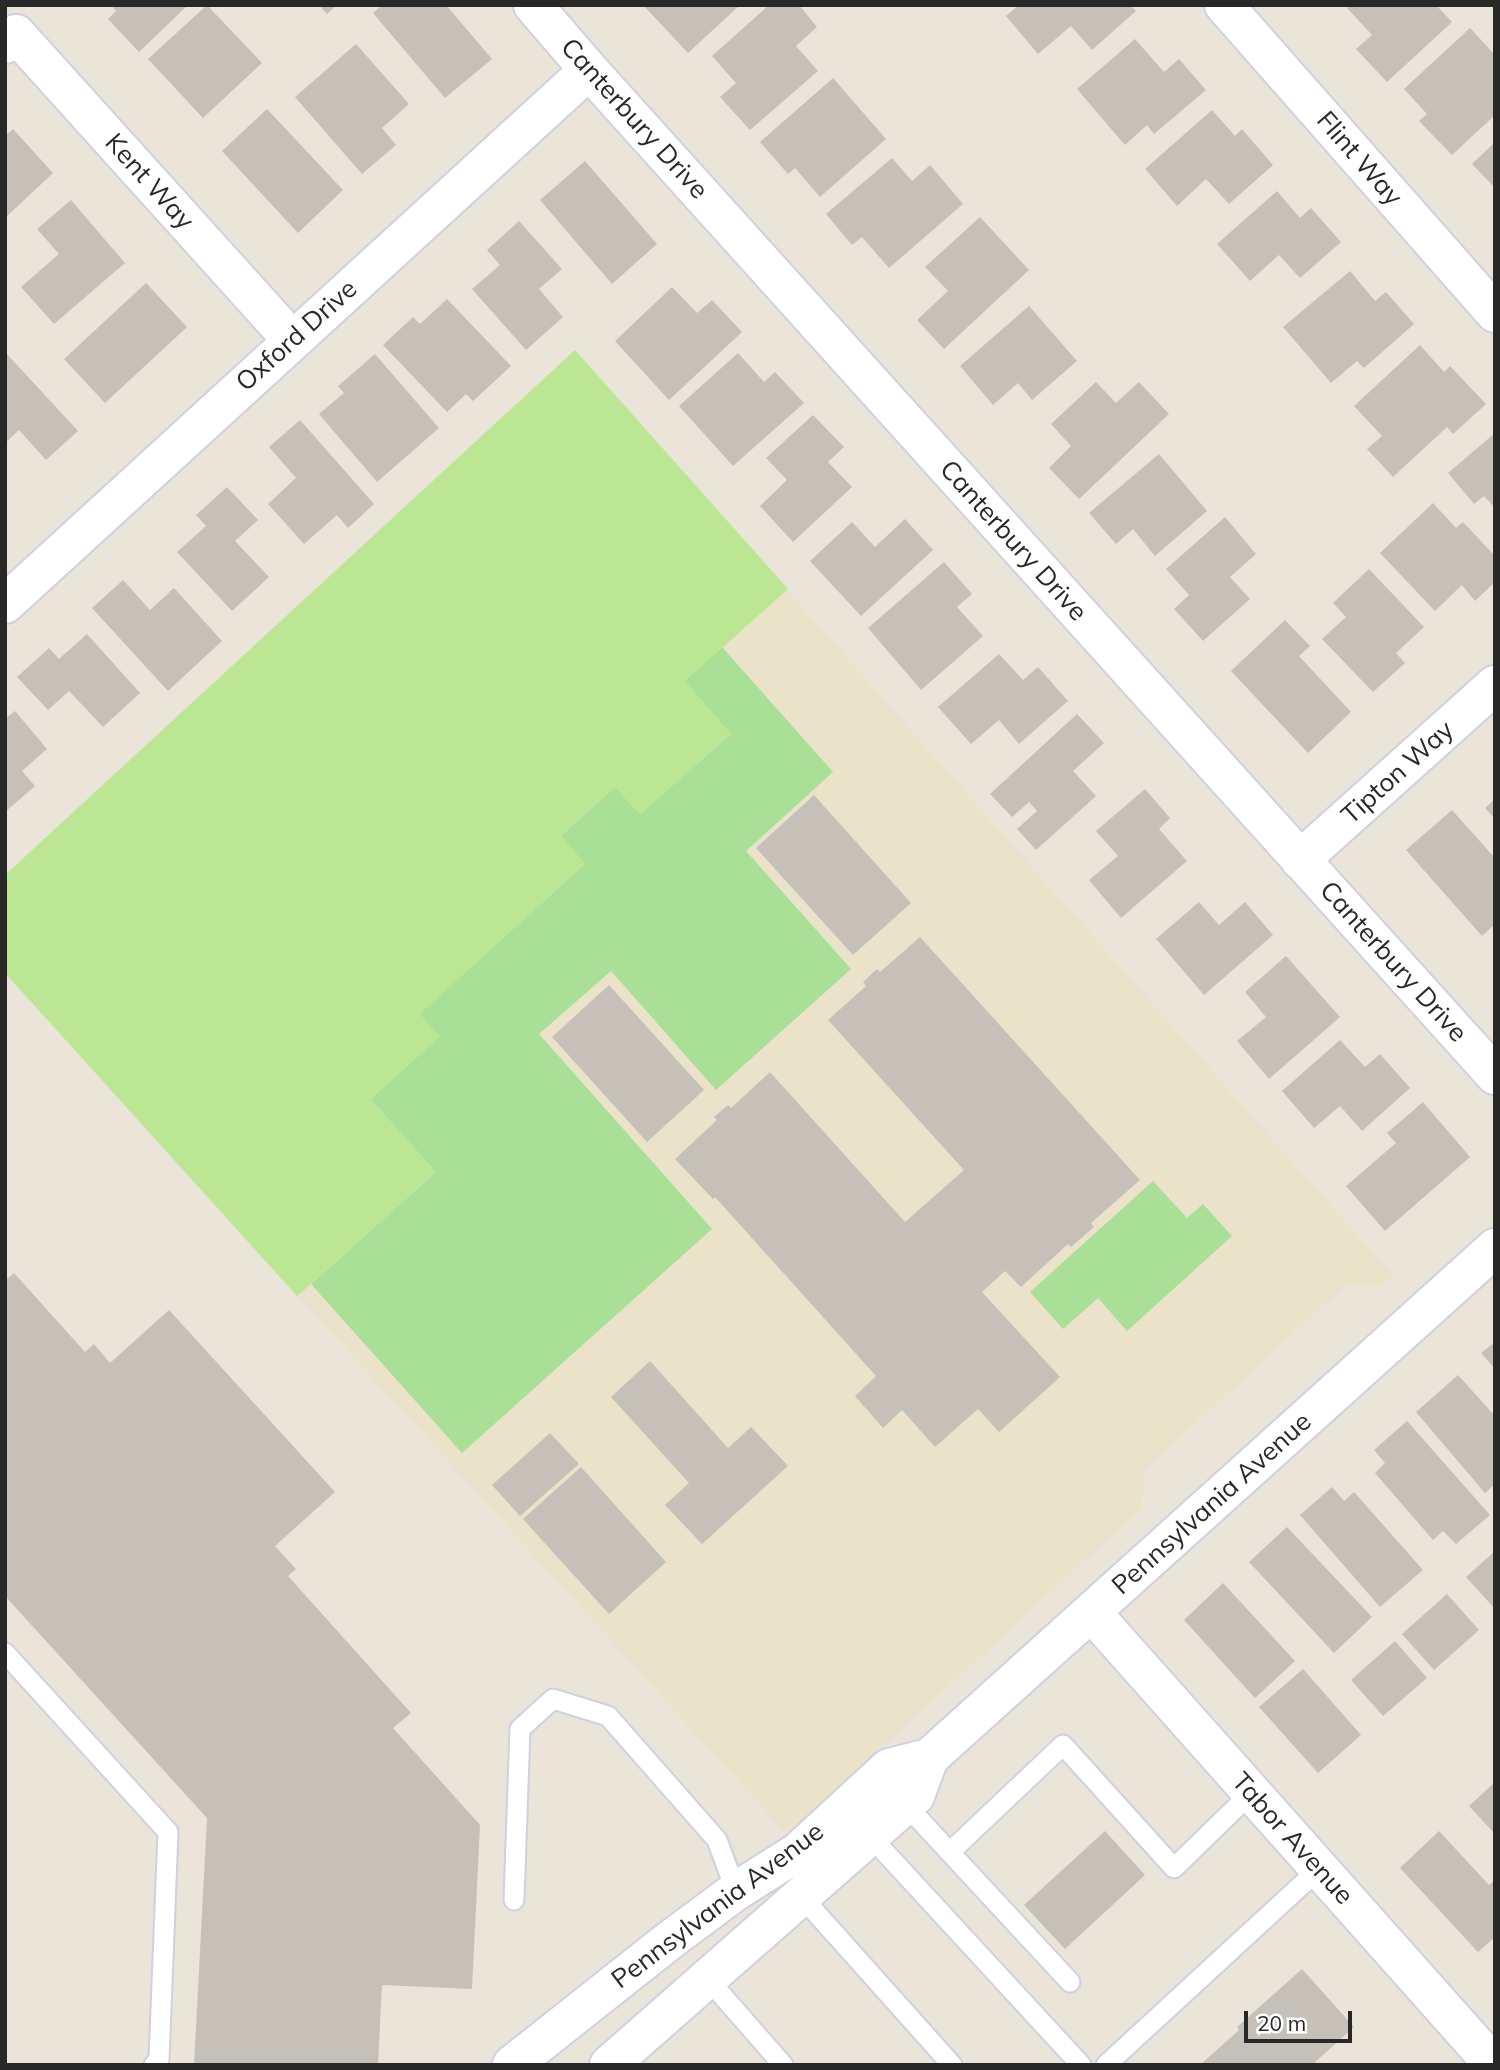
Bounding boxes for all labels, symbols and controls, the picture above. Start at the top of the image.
street label: Canterbury Drive [554,32,714,206]
street label: Flint Way [1310,105,1408,213]
street label: Kent Way [98,128,200,236]
street label: Oxford Drive [230,274,364,398]
street label: Canterbury Drive [933,454,1093,628]
street label: Tipton Way [1336,715,1460,831]
street label: Canterbury Drive [1313,875,1473,1049]
street label: Pennsylvania Avenue [1106,1406,1318,1602]
street label: Tabor Avenue [1225,1767,1359,1911]
street label: Pennsylvania Avenue [606,1816,830,1996]
scale bar [1248,1996,1356,2040]
text: 20 m [1257,2010,1306,2036]

